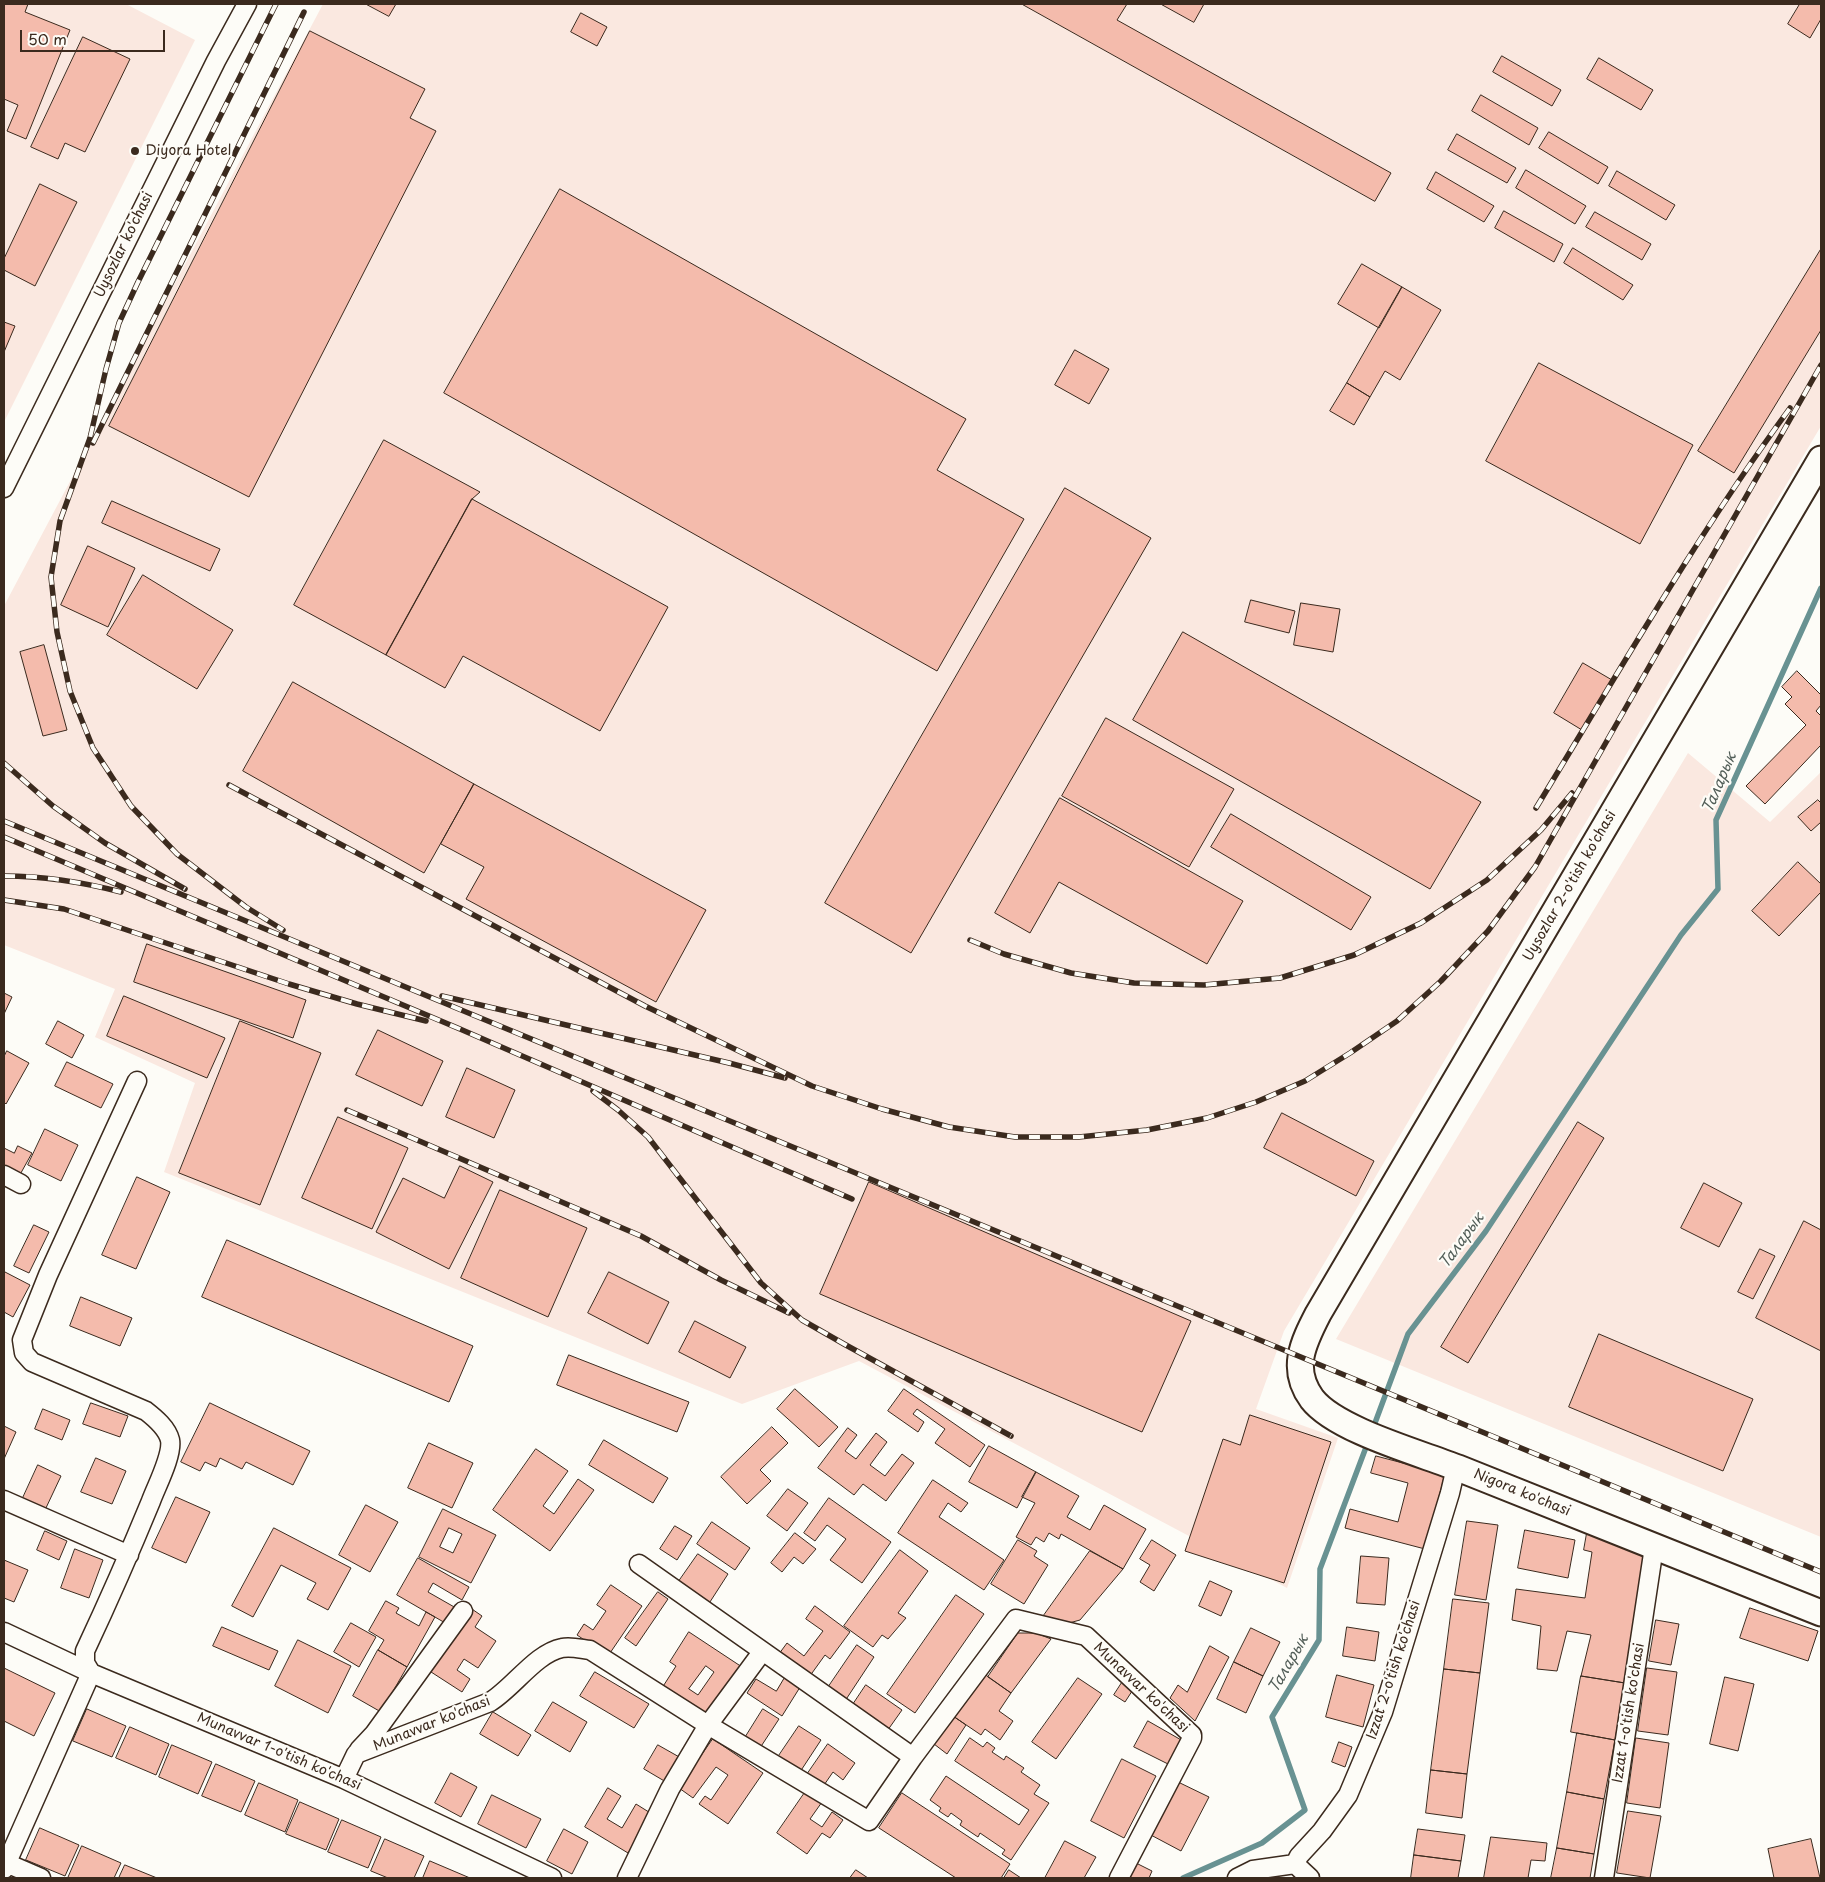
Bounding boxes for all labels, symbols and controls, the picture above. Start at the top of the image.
scale bar [22,20,168,52]
text: 50 m [28,27,67,50]
place label: Diyora Hotel [145,143,231,159]
marker: Diyora Hotel [129,145,141,157]
street label: Uysozlar ko'chasi [91,189,157,301]
water label: Таларык [1699,750,1741,816]
street label: Uysozlar 2-o'tish ko'chasi [1520,808,1620,964]
water label: Таларык [1436,1210,1488,1272]
street label: Nigora ko'chasi [1471,1466,1573,1520]
street label: Izzat 2-o'tish ko'chasi [1364,1598,1424,1742]
water label: Таларык [1265,1632,1313,1696]
street label: Munavvar ko'chasi [1090,1639,1192,1737]
street label: Izzat 1-o'tish ko'chasi [1610,1642,1648,1784]
street label: Munavvar ko'chasi [371,1693,493,1755]
street label: Munavvar 1-o'tish ko'chasi [194,1710,364,1794]

